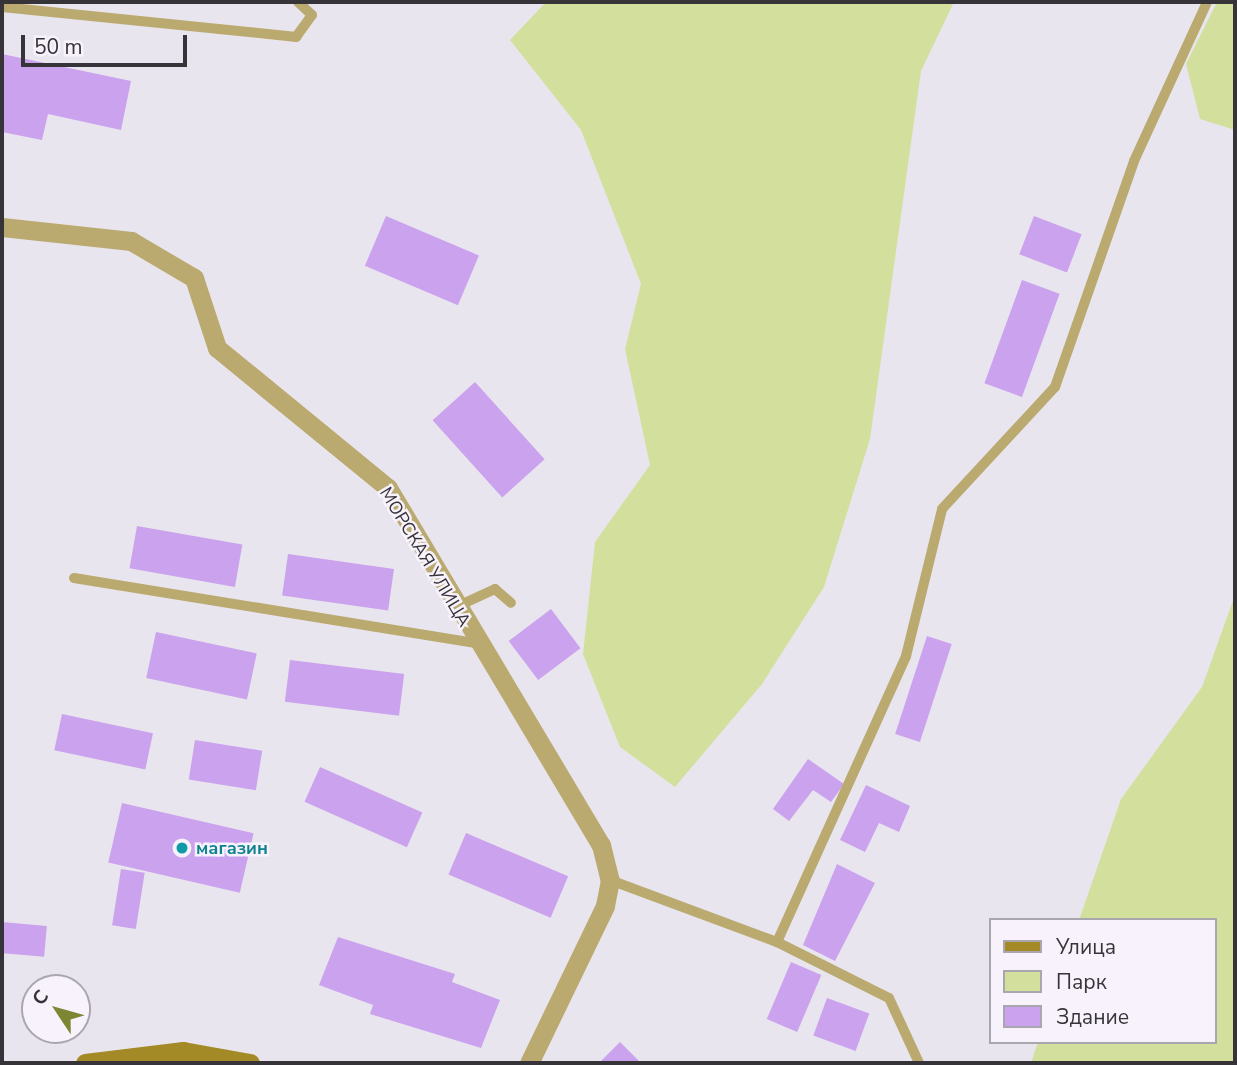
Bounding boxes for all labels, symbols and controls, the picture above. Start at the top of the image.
scale bar [24,21,191,65]
text: 50 m [34,33,83,61]
street label: МОРСКАЯ УЛИЦА [375,483,475,631]
place label: магазин [196,837,268,859]
marker: магазин [174,840,190,856]
legend [988,918,1216,1044]
text: Улица [1056,933,1116,961]
text: Парк [1056,968,1107,996]
north arrow [21,974,91,1044]
text: С [26,985,55,1011]
text: Здание [1056,1003,1129,1031]

